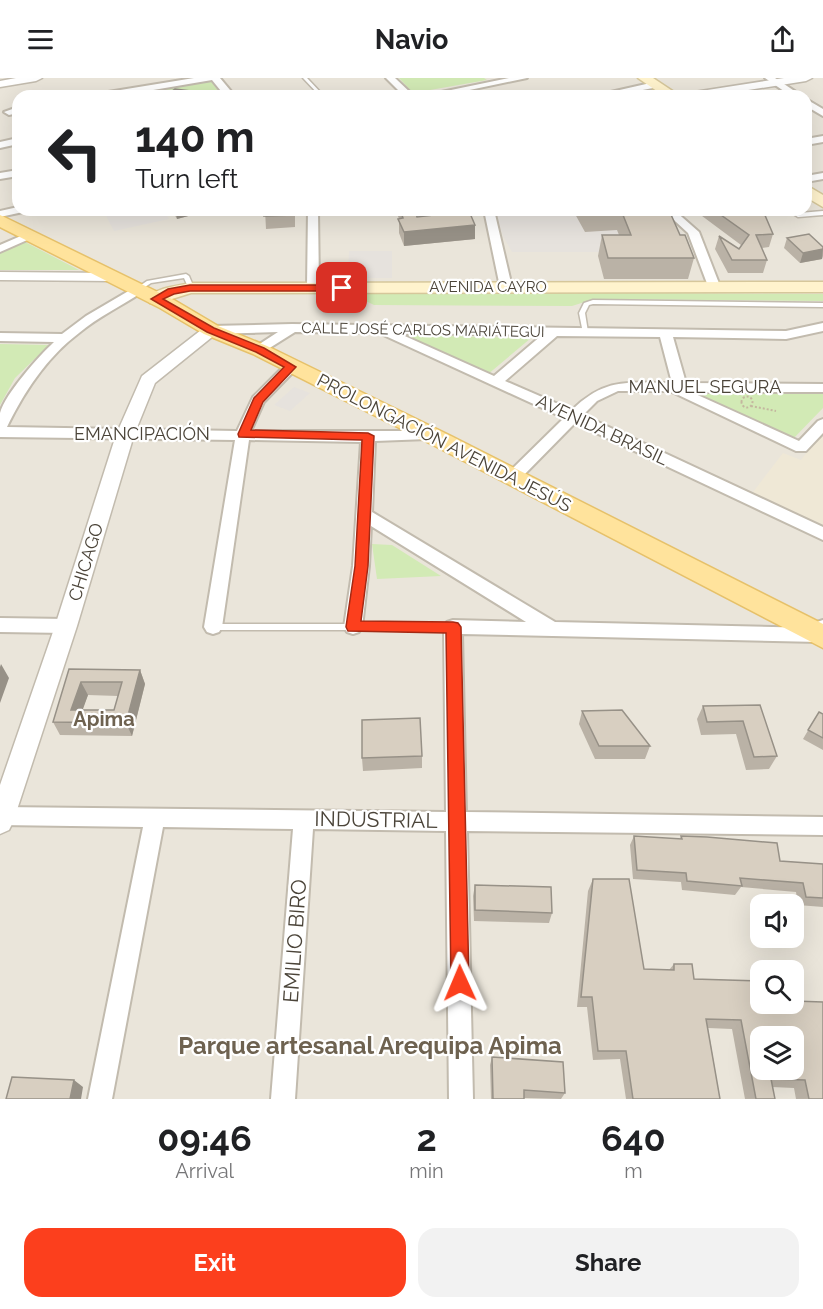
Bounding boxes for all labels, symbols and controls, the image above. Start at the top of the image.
icon: menu [24,23,57,56]
icon: share [766,23,799,56]
text: Navio [375,24,448,55]
text: 140 m [135,113,255,162]
icon: left [36,114,114,192]
text: Turn left [135,163,238,194]
pin [316,262,367,313]
icon: arrive [325,271,358,304]
street label: AVENIDA CAYRO [429,278,547,296]
street label: CALLE JOSÉ CARLOS MARIÁTEGUI [301,319,545,341]
street label: PROLONGACIÓN AVENIDA JESÚS [314,368,575,516]
street label: MANUEL SEGURA [629,376,781,397]
street label: AVENIDA BRASIL [533,390,672,469]
street label: EMANCIPACIÓN [74,422,210,444]
street label: CHICAGO [64,520,107,603]
district label: Apima [73,707,135,731]
street label: INDUSTRIAL [314,806,438,833]
street label: EMILIO BIRO [278,878,311,1004]
map controls [750,894,804,1080]
button: sound [750,894,804,948]
position arrow [428,951,492,1015]
button: search [750,960,804,1014]
button: layers [750,1026,804,1080]
district label: Parque artesanal Arequipa Apima [178,1031,562,1060]
text: 09:46 [157,1117,252,1159]
text: 2 [416,1117,437,1159]
text: 640 [601,1117,666,1159]
text: Arrival [175,1159,234,1183]
text: min [409,1159,444,1183]
text: m [624,1159,643,1183]
button: Exit [24,1228,406,1297]
button: Share [418,1228,799,1297]

